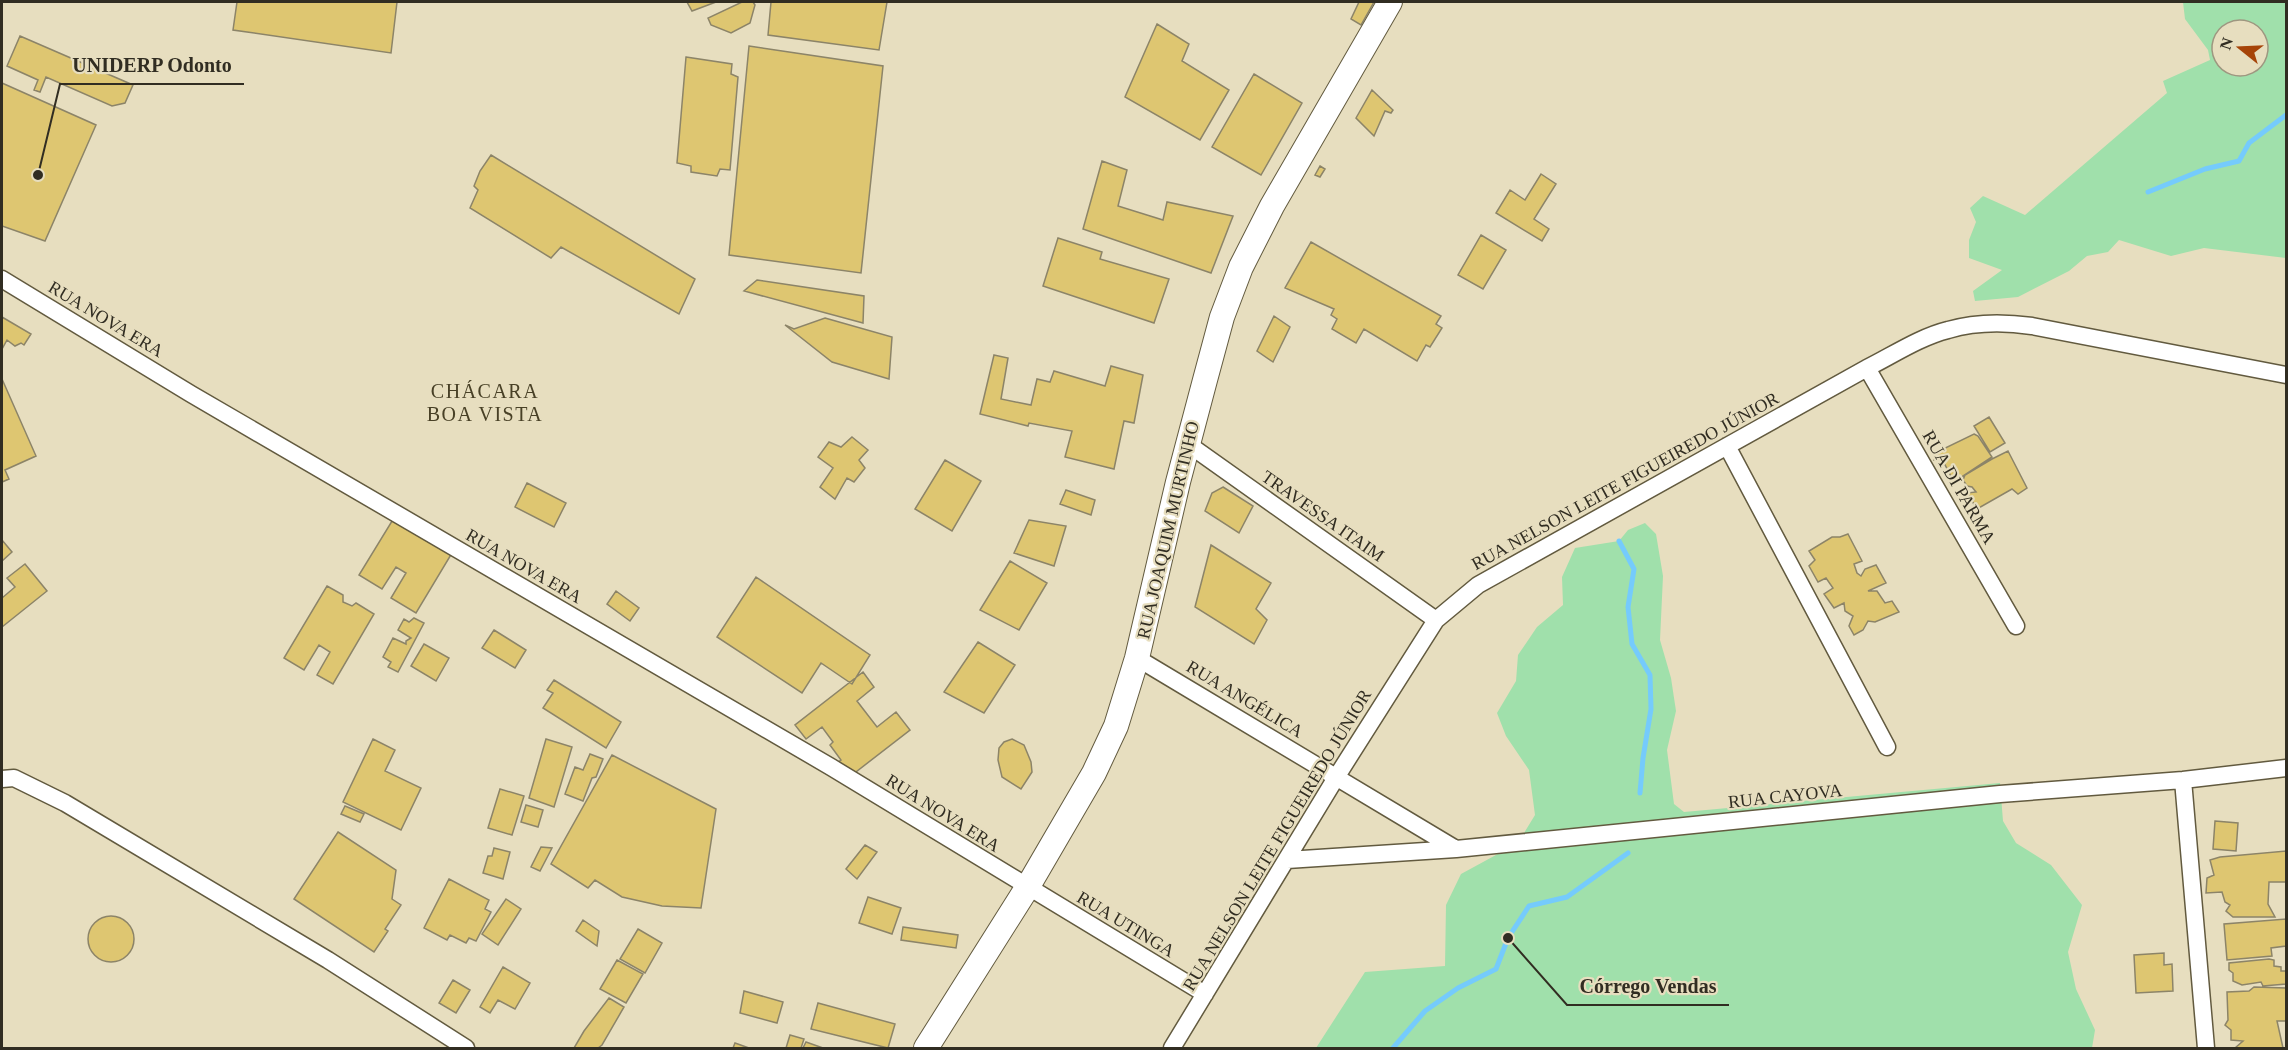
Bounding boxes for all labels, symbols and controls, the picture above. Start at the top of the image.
north arrow [2210,18,2270,78]
text: N [2216,35,2236,52]
callout: UNIDERP Odonto [60,46,244,84]
text: UNIDERP Odonto [72,54,232,76]
street label: RUA NOVA ERA [45,277,167,361]
district label: CHÁCARA BOA VISTA [427,380,543,425]
street label: RUA NELSON LEITE FIGUEIREDO JÚNIOR [1467,387,1782,574]
street label: RUA JOAQUIM MURTINHO [1133,419,1203,641]
street label: RUA DI PARMA [1918,427,2000,547]
street label: TRAVESSA ITAIM [1258,466,1388,566]
street label: RUA NOVA ERA [462,525,586,607]
street label: RUA ANGÉLICA [1183,655,1307,742]
street label: RUA NELSON LEITE FIGUEIREDO JÚNIOR [1178,685,1375,994]
street label: RUA NOVA ERA [882,770,1004,856]
street label: RUA CAYOVA [1727,780,1843,812]
street label: RUA UTINGA [1073,887,1179,961]
callout: Córrego Vendas [1567,967,1729,1005]
text: Córrego Vendas [1580,975,1717,998]

